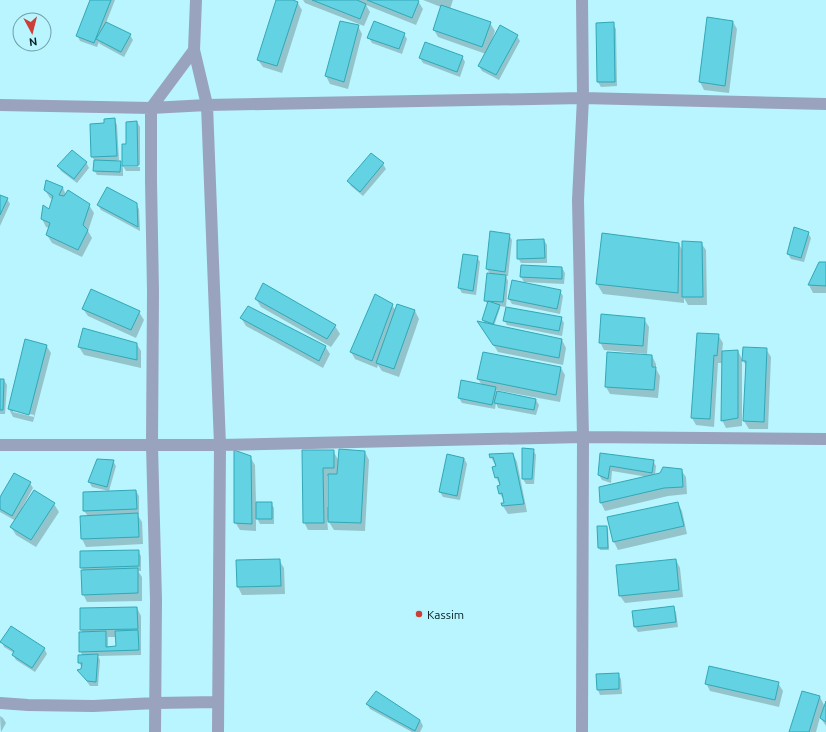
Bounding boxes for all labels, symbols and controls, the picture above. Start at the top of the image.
north arrow [12,12,52,52]
text: N [28,35,38,48]
place label: Kassim [427,608,464,621]
marker: Kassim [414,609,424,619]

